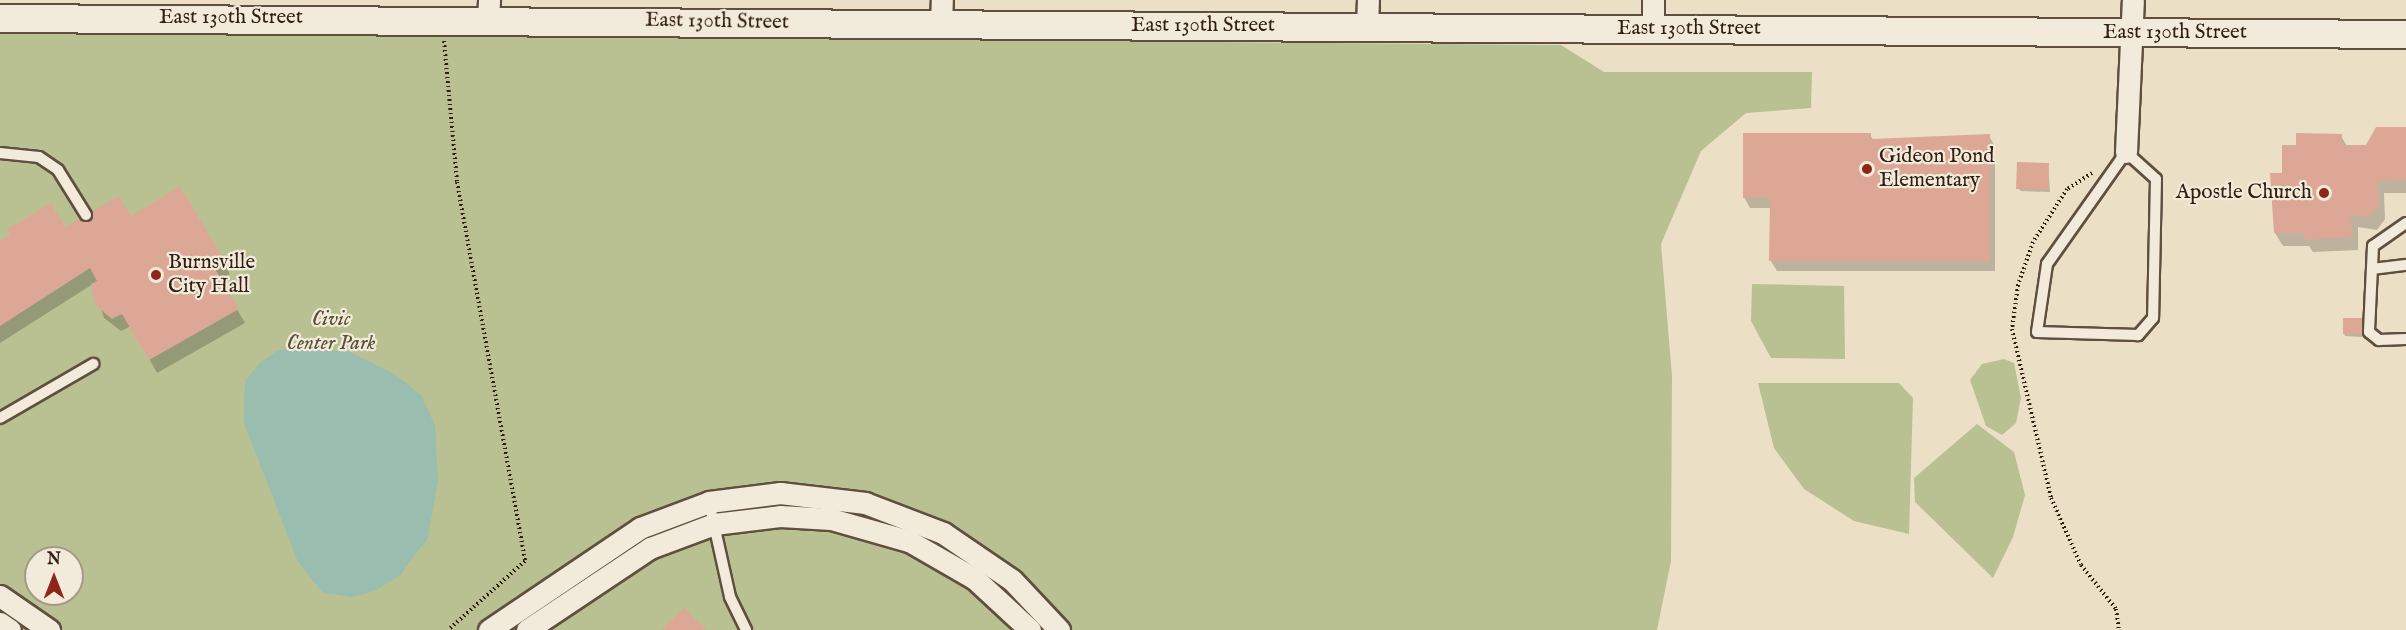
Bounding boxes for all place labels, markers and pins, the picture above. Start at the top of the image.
place label: Gideon Pond Elementary [1879,144,1994,194]
marker: Gideon Pond Elementary [1860,162,1874,176]
place label: Apostle Church [2176,180,2312,206]
marker: Apostle Church [2317,186,2331,200]
place label: Burnsville City Hall [168,250,255,300]
marker: Burnsville City Hall [149,268,163,282]

